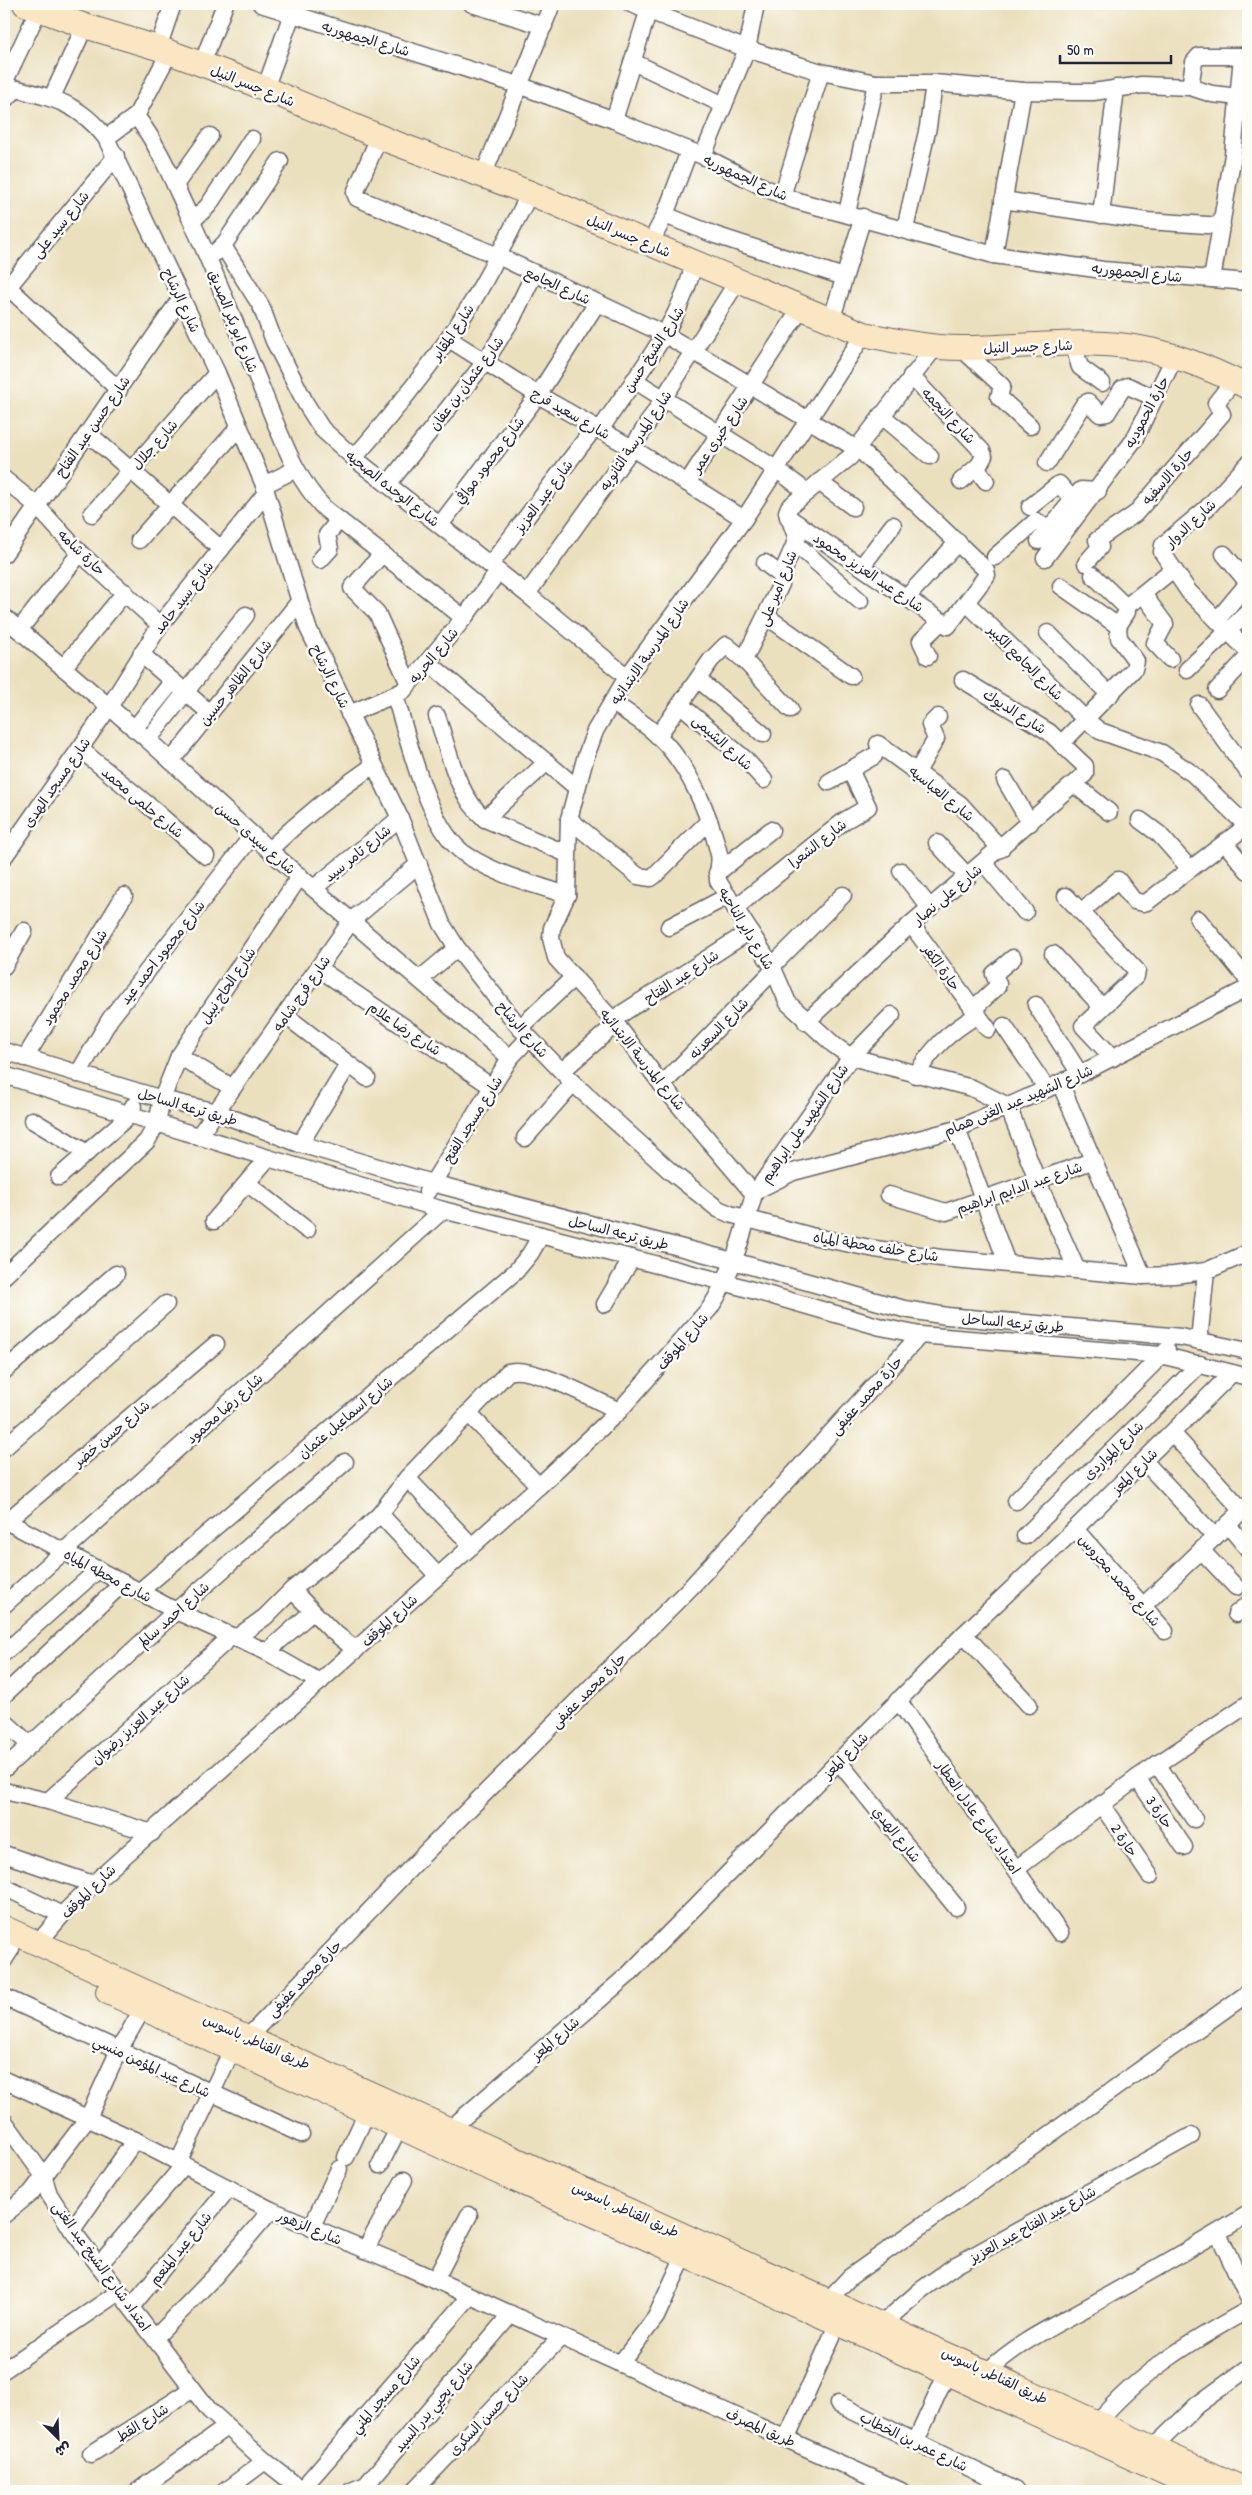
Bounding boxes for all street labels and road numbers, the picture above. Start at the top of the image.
street label: شارع الجمهوريه [319,16,412,61]
street label: شارع جسر النيل [208,59,298,111]
street label: شارع الجمهوريه [700,149,791,206]
street label: شارع سيد على [27,186,94,262]
street label: شارع جسر النيل [584,209,674,262]
street label: شارع الجمهوريه [1091,258,1183,287]
street label: شارع الجامع [521,262,594,310]
street label: شارع الرشاح [158,265,205,336]
street label: شارع ابو بكر الصديق [204,267,263,376]
street label: شارع المقابر [426,300,479,365]
street label: شارع الشيخ حسن [618,302,689,396]
street label: شارع عثمان بن عفان [424,332,508,435]
street label: شارع جسر النيل [983,335,1073,358]
street label: شارع حسن عبد الفتاح [50,372,135,481]
street label: حارة الحموديه [1119,373,1173,451]
street label: شارع سعيد فرج [528,383,614,444]
street label: شارع النجمه [917,383,980,448]
street label: شارع المدرسة الثانويه [594,386,676,494]
street label: شارع خيرى عمر [686,392,753,478]
street label: شارع محمود موافي [450,412,530,509]
street label: شارع جلال [126,415,182,474]
street label: حارة الاسفيه [1137,444,1197,508]
street label: شارع الوحده الصحيه [342,445,444,531]
street label: شارع عبد العزيز [509,456,578,538]
street label: شارع الدوار [1160,495,1220,553]
street label: حارة شامه [54,525,110,579]
street label: شارع عبد العزيز محمود [809,528,928,617]
street label: شارع امير على [753,547,802,629]
street label: شارع سيد حامد [149,557,218,638]
street label: شارع المدرسة الابتدائيه [605,594,694,709]
street label: شارع الجامع الكبير [982,619,1068,705]
street label: شارع الحريه [404,623,463,688]
street label: شارع الظاهر حسين [194,635,276,730]
street label: شارع الرشاح [306,641,355,712]
street label: شارع الديوك [979,684,1050,739]
street label: شارع الشيمى [688,710,757,775]
street label: شارع مسجد الهدى [18,733,95,831]
street label: شارع العباسيه [905,761,979,826]
street label: شارع حلمى محمد [97,762,188,843]
street label: شارع سيدى حسن [211,798,300,879]
street label: شارع الشعرا [784,814,851,872]
street label: شارع تامر سيد [319,820,395,887]
street label: شارع على نصار [908,859,986,930]
street label: شارع داير الناحيه [714,883,779,973]
street label: شارع محمود احمد عيد [115,896,209,1009]
street label: شارع محمد محمود [37,925,112,1029]
street label: حارة الكفر [918,939,965,994]
street label: شارع الحاج نبيل [194,943,260,1027]
street label: شارع عبد الفتاح [640,945,723,1008]
street label: شارع فرج شامه [268,951,335,1035]
street label: شارع السعدنه [684,993,753,1064]
street label: شارع رضا علام [364,997,445,1061]
street label: شارع الرشاح [492,997,553,1062]
street label: شارع المدرسة الابتدائيه [595,1004,690,1114]
street label: شارع الشهيد على ابراهيم [756,1060,854,1187]
street label: شارع الشهيد عبد الغنى همام [940,1060,1096,1142]
street label: شارع مسجد الفتح [438,1072,507,1167]
street label: طريق ترعه الساحل [136,1083,240,1129]
street label: شارع عبد الدايم ابراهيم [954,1157,1085,1219]
street label: طريق ترعه الساحل [567,1210,671,1254]
street label: شارع خلف محطة المياه [812,1227,940,1266]
street label: شارع الموقف [652,1308,713,1374]
street label: طريق ترعه الساحل [961,1308,1065,1336]
street label: حارة محمد عفيفى [826,1352,906,1438]
street label: شارع رضا محمود [182,1368,267,1448]
street label: شارع اسماعيل عثمان [294,1372,397,1463]
street label: شارع حسن خضر [68,1395,154,1472]
street label: شارع المواردى [1079,1416,1148,1484]
street label: شارع المعز [1106,1444,1162,1500]
street label: شارع محمد محروس [1074,1530,1165,1631]
street label: شارع محطه المياه [60,1544,155,1607]
street label: شارع احمد سالم [133,1577,214,1653]
street label: شارع الموقف [357,1590,422,1651]
street label: حارة محمد عفيفى [546,1648,630,1732]
street label: شارع عبد العزيز رضوان [87,1670,194,1769]
street label: شارع المعز [817,1728,873,1784]
street label: امتداد شارع عادل العطار [931,1756,1025,1878]
street label: حارة 3 [1142,1792,1178,1832]
street label: شارع الهدي [867,1802,925,1867]
street label: حارة 2 [1107,1820,1143,1860]
street label: شارع الموقف [56,1860,120,1923]
street label: حارة محمد عفيفى [263,1936,345,2020]
street label: طريق القناطر, باسوس [200,2009,314,2073]
street label: شارع المعز [526,2012,584,2066]
street label: شارع عبد المؤمن منسي [89,2031,214,2105]
street label: طريق القناطر, باسوس [569,2177,683,2241]
street label: شارع عبد الفتاح عبد العزيز [964,2181,1099,2268]
street label: امتداد شارع الشيخ عبد الغنى [48,2197,155,2335]
street label: شارع الزهور [274,2205,345,2250]
street label: شارع عبد المنعم [145,2207,217,2290]
street label: طريق القناطر, باسوس [939,2342,1051,2408]
street label: شارع مسجد المني [346,2351,427,2440]
street label: شارع يحيي بدر السيد [389,2356,480,2458]
street label: شارع حسن السكرى [444,2369,533,2460]
street label: شارع القط [112,2398,172,2446]
street label: طريق المصرف [723,2403,799,2451]
street label: شارع عمر بن الخطاب [857,2407,971,2476]

